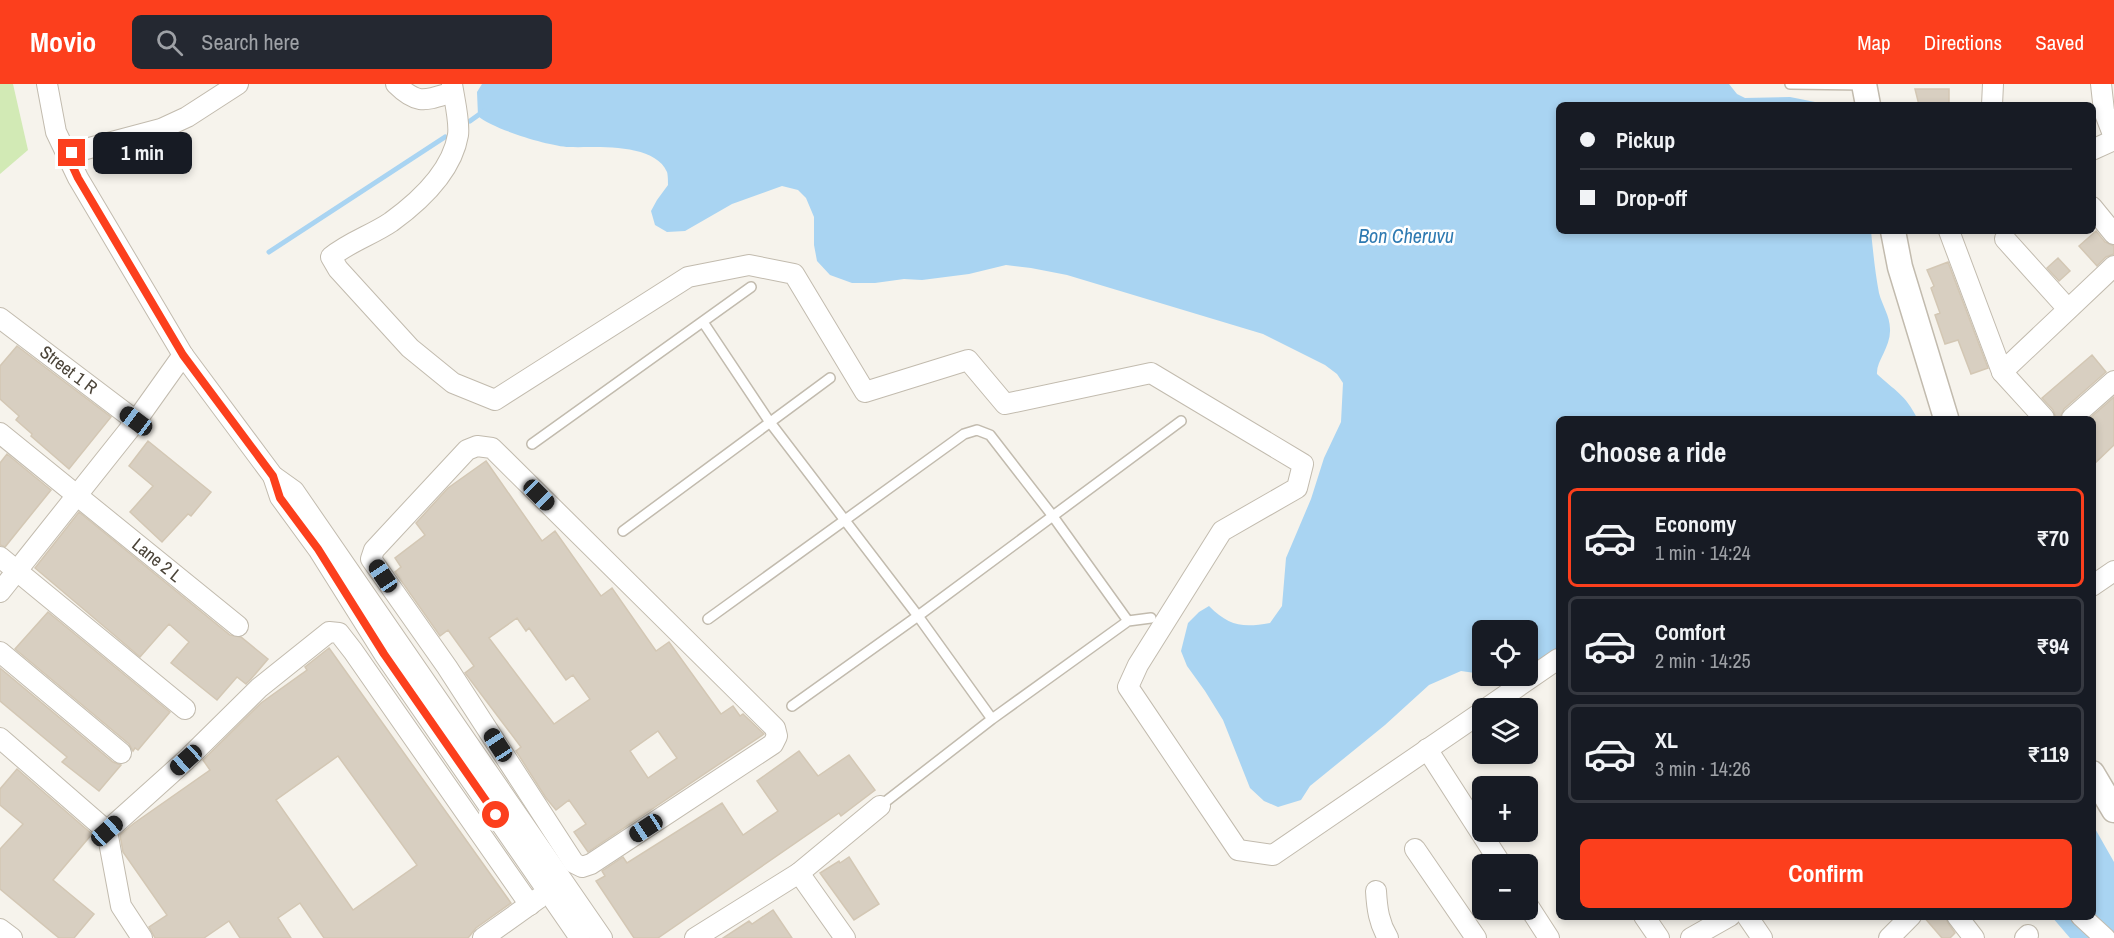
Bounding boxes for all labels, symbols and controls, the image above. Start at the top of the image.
search box [132,15,552,69]
text: Movio [30,23,96,61]
icon: search [153,26,186,59]
text: Search here [201,27,300,57]
text: Map [1857,28,1891,57]
text: Directions [1924,28,2002,57]
text: Saved [2035,28,2084,57]
text: Pickup [1616,125,1675,155]
callout: 1 min [93,132,192,174]
route end [58,139,85,166]
text: 1 min [121,139,164,166]
text: Drop-off [1616,183,1687,213]
water label: Bon Cheruvu [1358,222,1454,249]
street label: Street 1 R [35,339,103,400]
car [116,403,156,439]
text: Choose a ride [1580,434,1726,470]
car [520,476,558,514]
text: Economy [1655,509,1736,539]
icon: car [1583,511,1637,565]
text: ₹70 [2036,523,2069,553]
street label: Lane 2 L [127,532,187,588]
text: 1 min · 14:24 [1655,539,1751,566]
car [365,556,401,596]
text: Comfort [1655,617,1725,647]
icon: car [1583,619,1637,673]
map controls [1472,620,1538,920]
button: locate [1472,620,1538,686]
text: ₹94 [2036,631,2069,661]
text: 2 min · 14:25 [1655,647,1751,674]
button: layers [1472,698,1538,764]
car [481,725,515,765]
text: XL [1655,725,1678,755]
icon: car [1583,727,1637,781]
text: ₹119 [2027,739,2069,769]
car [167,741,205,779]
text: 3 min · 14:26 [1655,755,1751,782]
button: + [1472,776,1538,842]
route start [482,801,509,828]
car [626,811,666,845]
car [88,812,126,850]
button: Confirm [1580,839,2072,908]
button: − [1472,854,1538,920]

